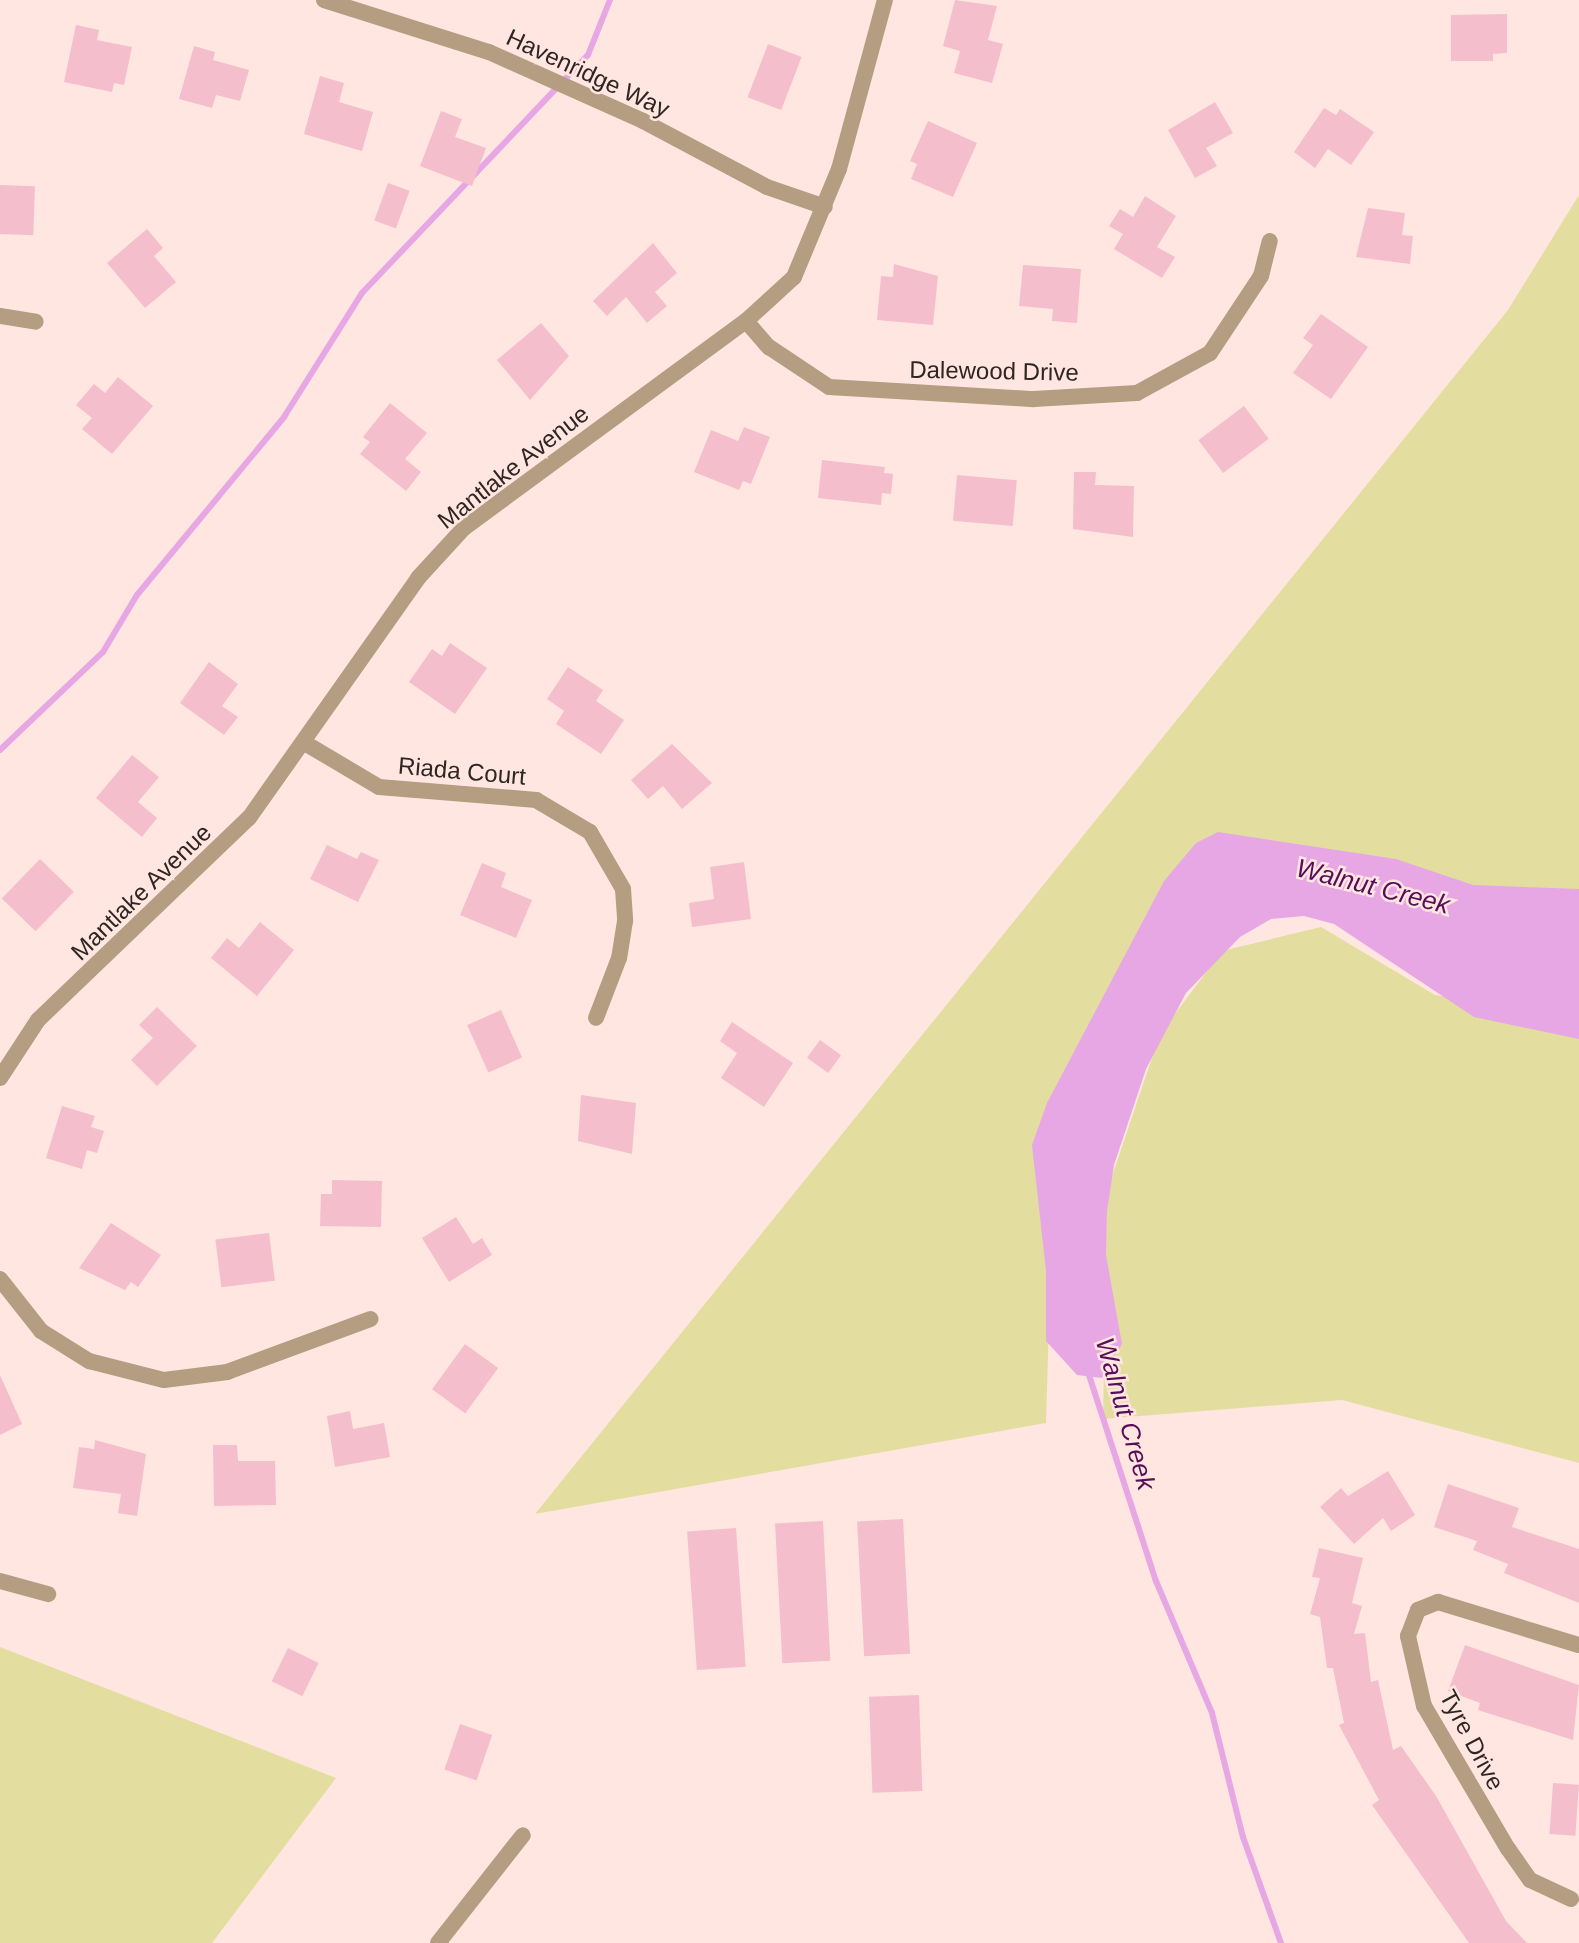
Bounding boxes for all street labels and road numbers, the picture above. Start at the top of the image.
street label: Havenridge Way [502,23,674,123]
street label: Dalewood Drive [909,355,1079,387]
street label: Mantlake Avenue [431,399,595,535]
street label: Riada Court [397,751,527,791]
street label: Mantlake Avenue [64,817,218,967]
street label: Tyre Drive [1434,1685,1510,1795]

